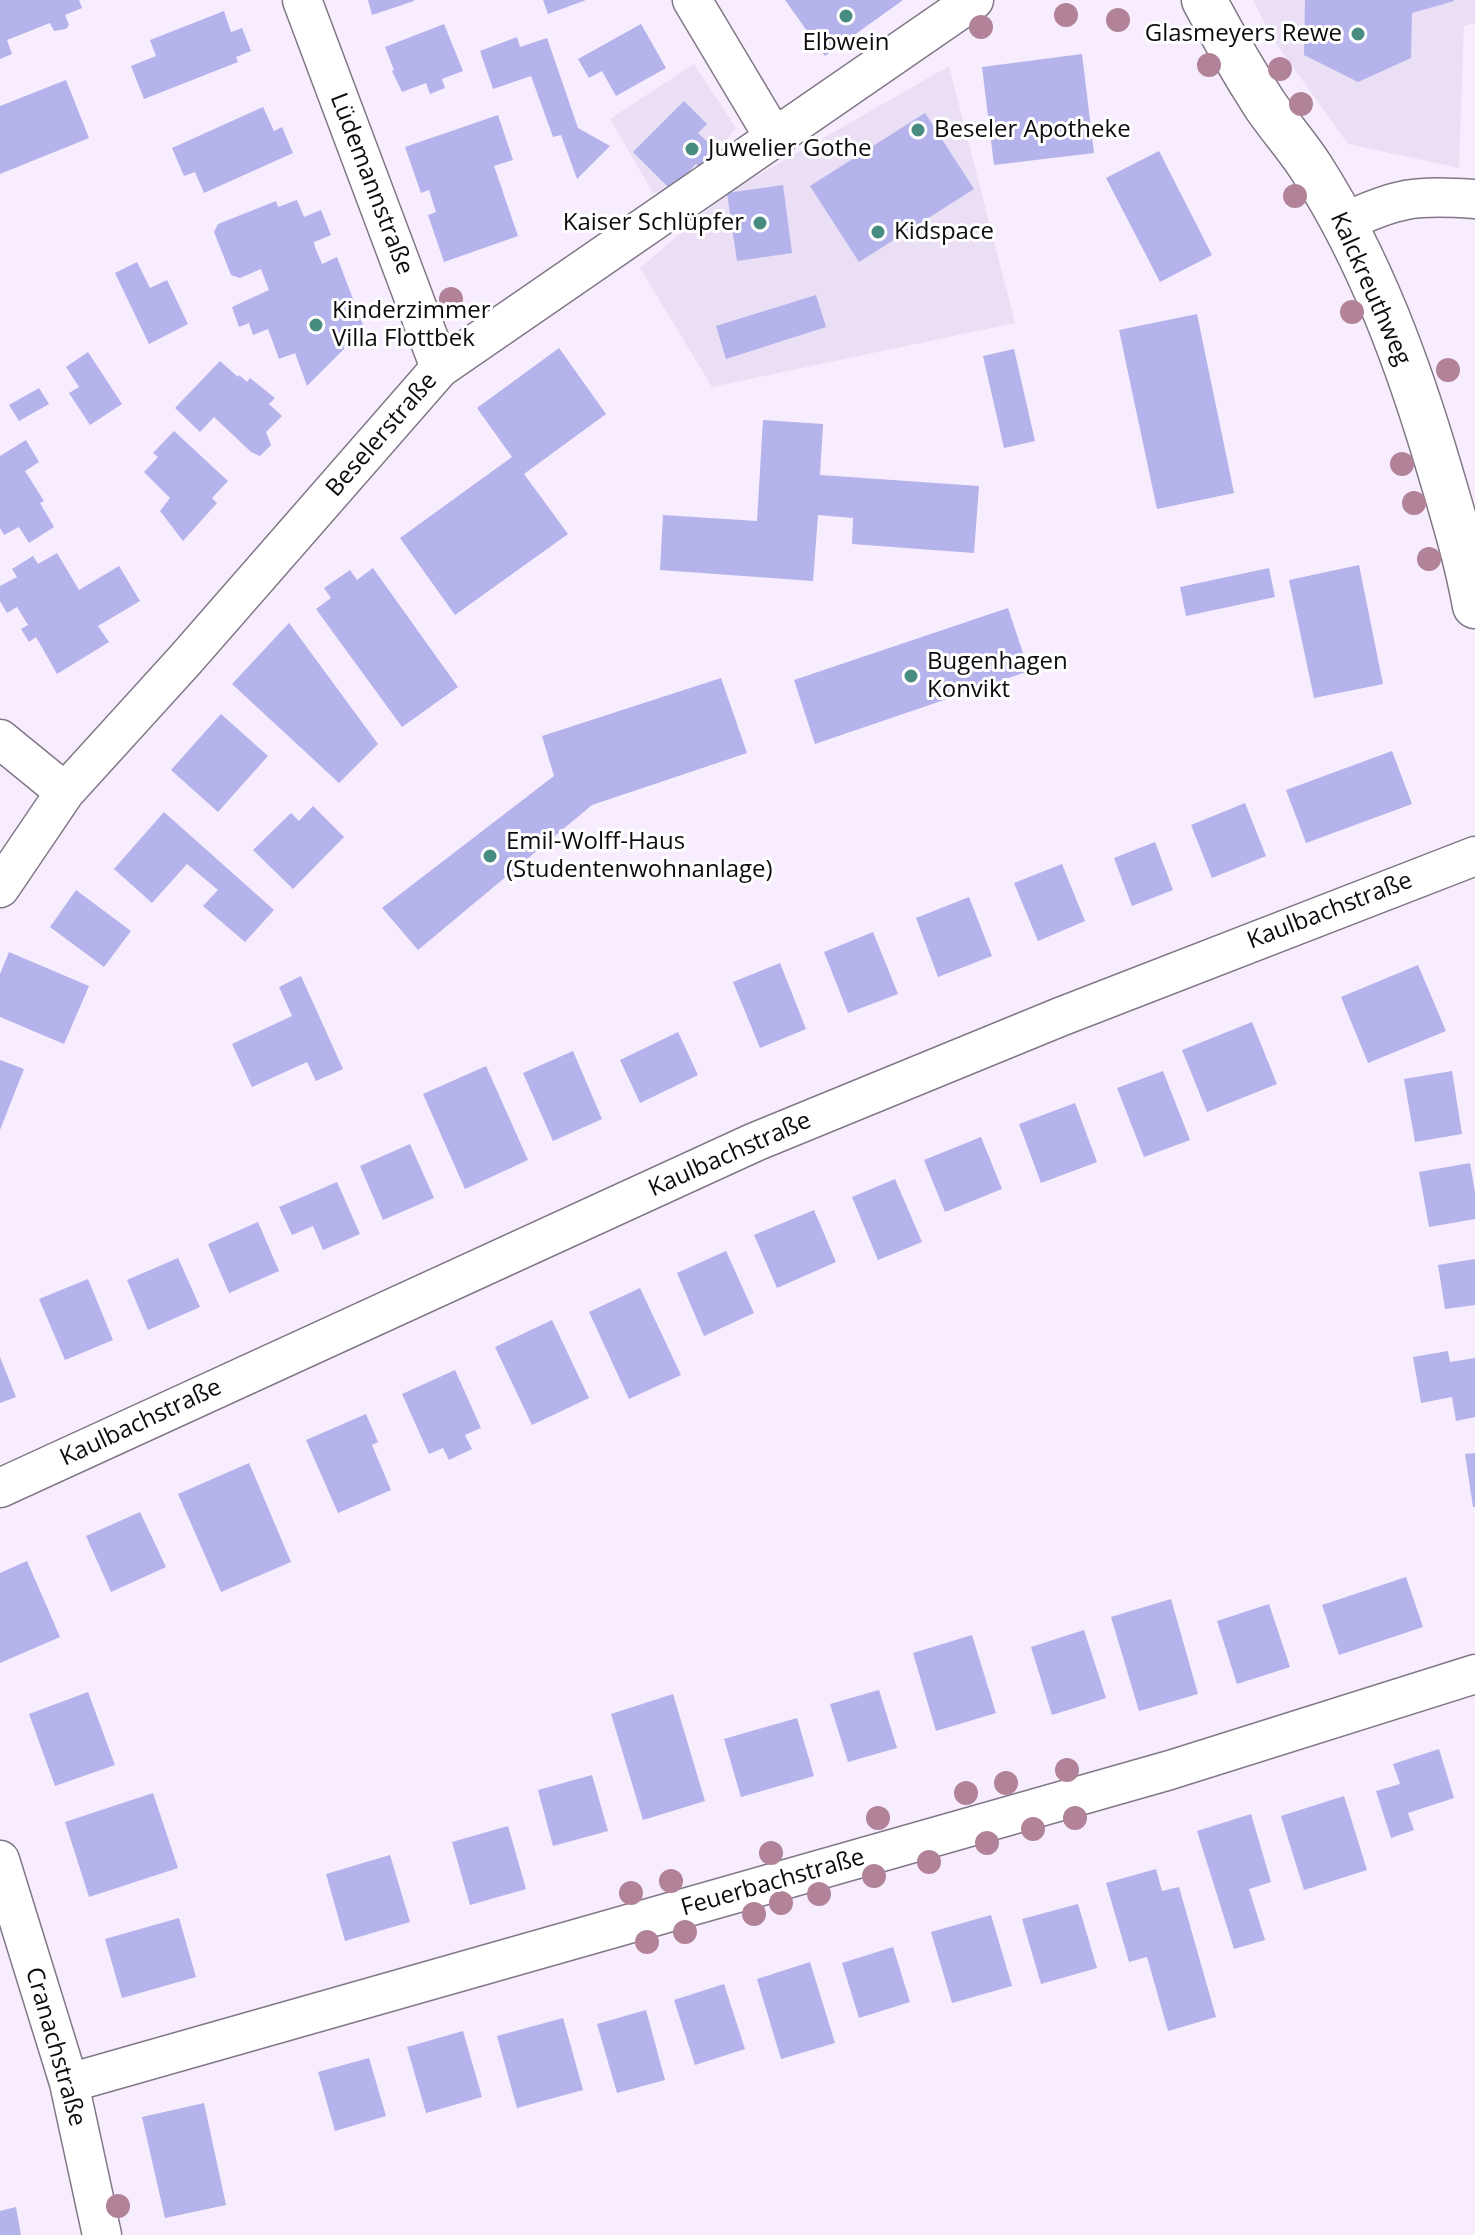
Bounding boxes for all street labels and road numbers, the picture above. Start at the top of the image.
street label: Lüdemannstraße [323,89,419,279]
street label: Kalckreuthweg [1323,208,1417,370]
street label: Beselerstraße [320,367,444,503]
street label: Kaulbachstraße [1243,866,1417,956]
street label: Kaulbachstraße [644,1106,816,1204]
street label: Kaulbachstraße [56,1373,226,1473]
street label: Feuerbachstraße [678,1843,868,1923]
street label: Cranachstraße [19,1964,91,2130]

